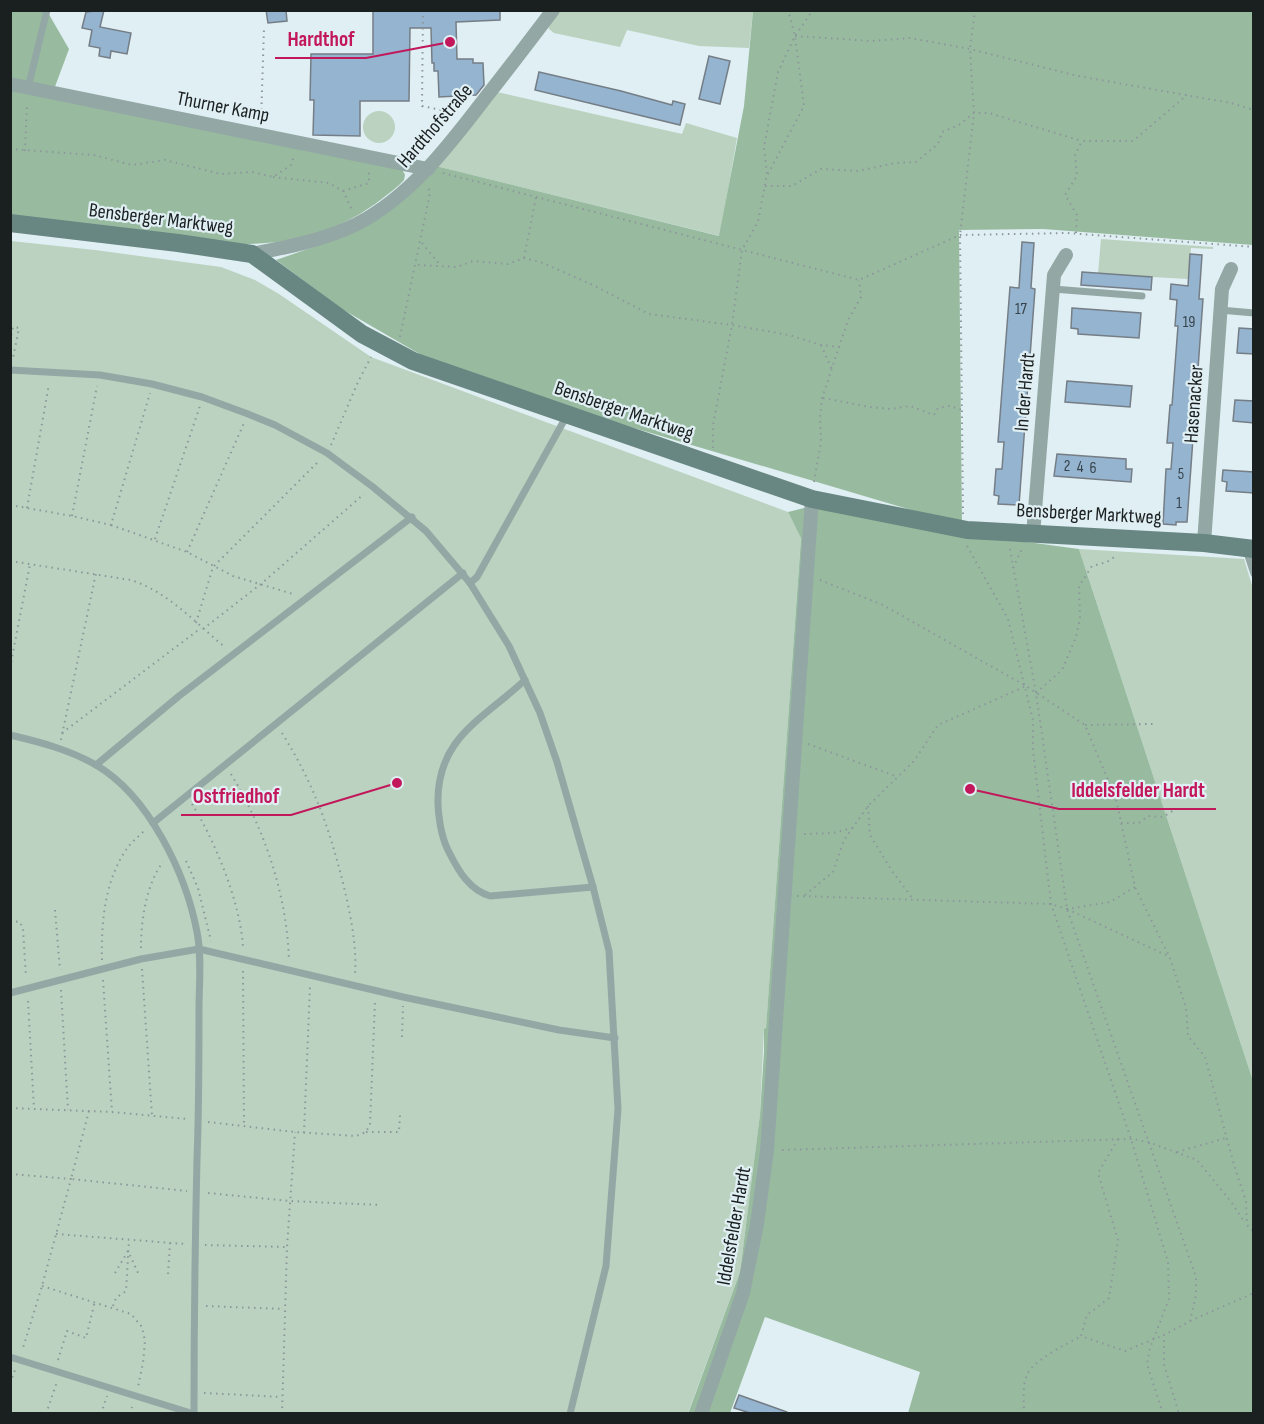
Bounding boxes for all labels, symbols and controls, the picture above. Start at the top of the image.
callout: Hardthof [275,19,366,58]
text: Hardthof [287,27,355,52]
street label: Hardthofstraße [392,79,478,173]
street label: Thurner Kamp [175,86,271,128]
street label: Bensberger Marktweg [87,198,235,240]
house number: 17 [1015,300,1028,319]
house number: 19 [1183,313,1195,332]
street label: In der Hardt [1010,352,1040,432]
street label: Hasenacker [1179,364,1209,444]
street label: Bensberger Marktweg [551,376,697,446]
house number: 2 [1064,457,1070,476]
house number: 4 [1077,458,1084,477]
house number: 6 [1089,459,1097,478]
house number: 5 [1178,465,1184,484]
house number: 1 [1176,494,1182,513]
street label: Bensberger Marktweg [1016,498,1162,530]
callout: Iddelsfelder Hardt [1059,770,1216,809]
callout: Ostfriedhof [181,776,291,815]
text: Iddelsfelder Hardt [1071,778,1205,803]
text: Ostfriedhof [193,784,280,809]
street label: Iddelsfelder Hardt [712,1165,756,1287]

